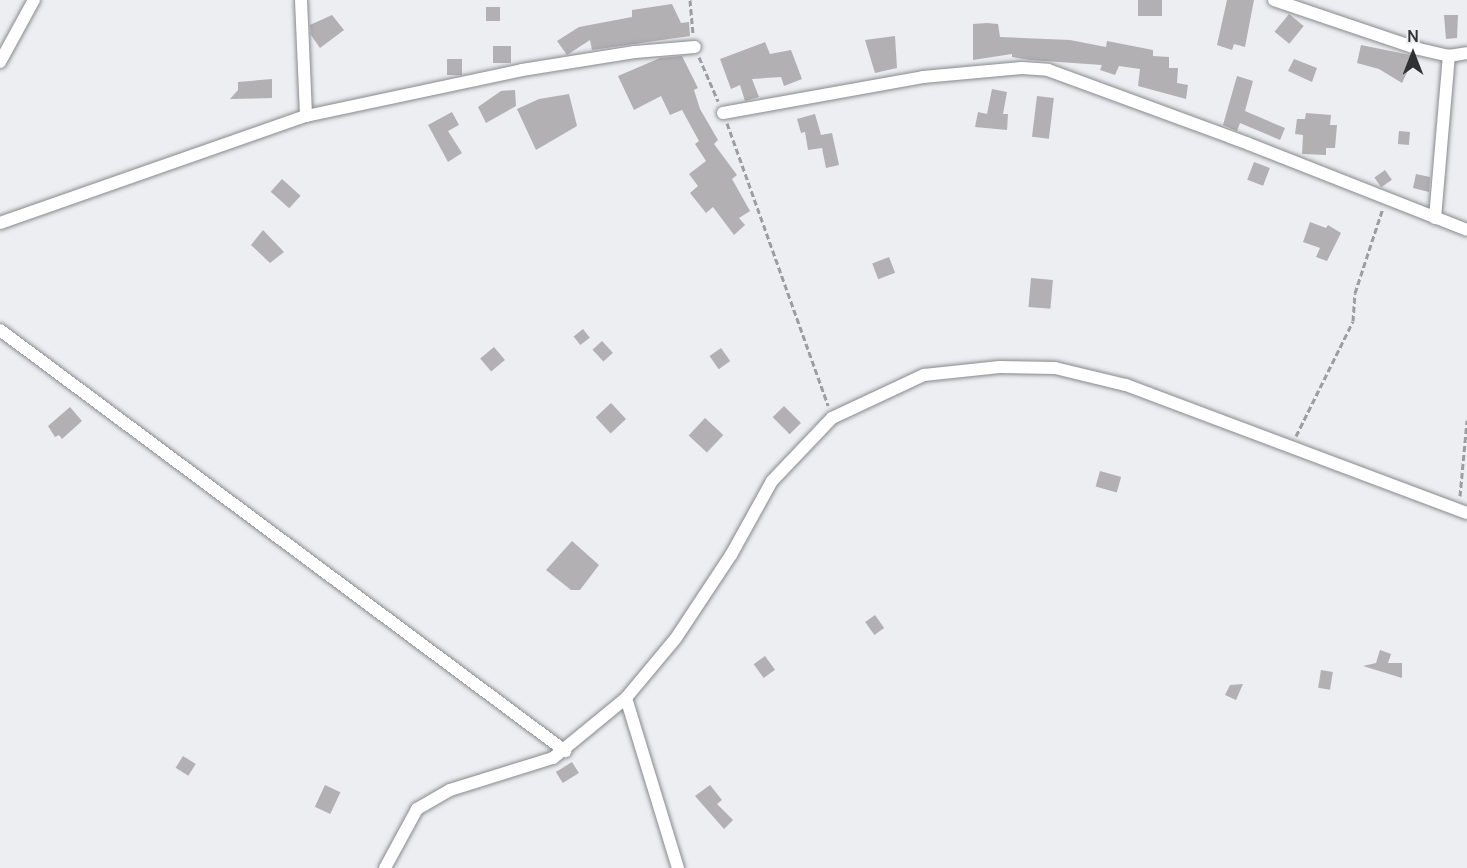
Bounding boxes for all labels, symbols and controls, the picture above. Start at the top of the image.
north arrow [1383,24,1443,84]
text: N [1407,25,1419,47]

